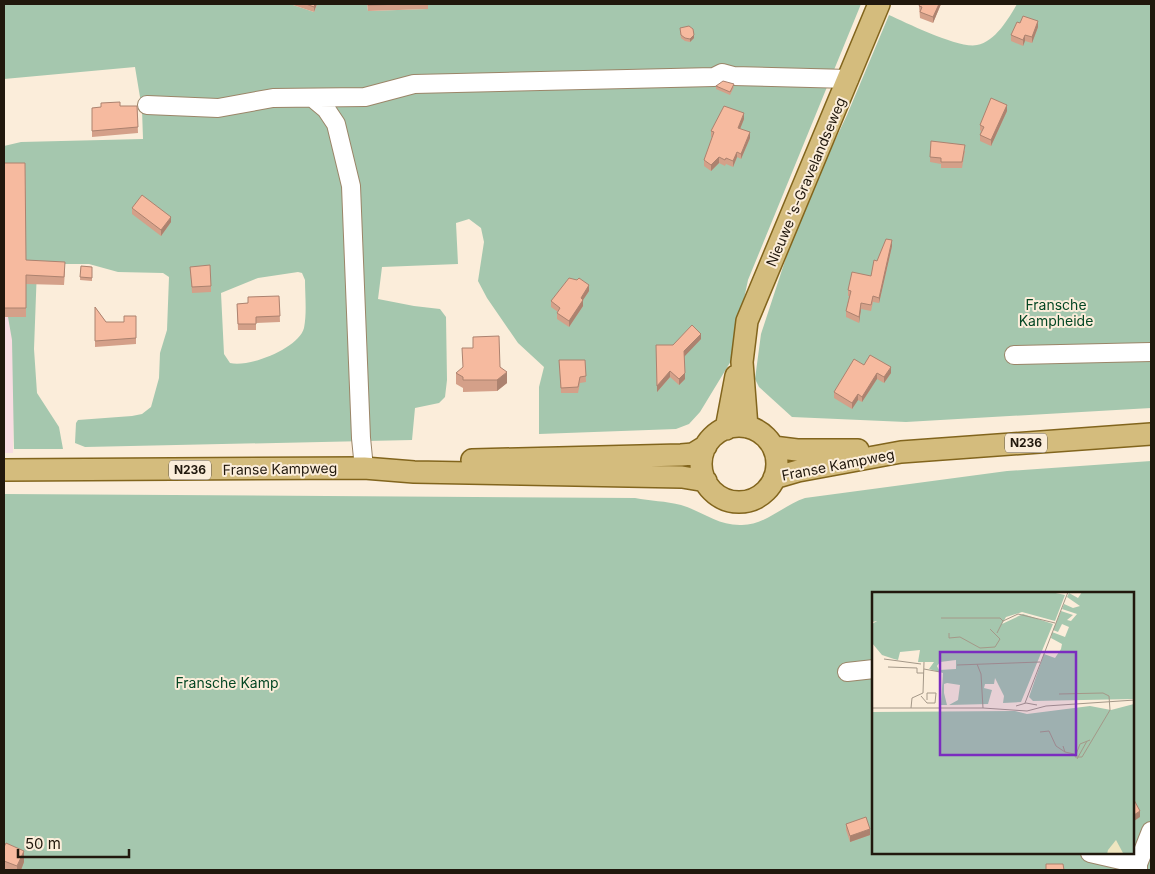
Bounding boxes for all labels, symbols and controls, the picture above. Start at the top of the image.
street label: Nieuwe 's-Gravelandseweg [762,95,849,269]
park label: Fransche Kampheide [1019,296,1093,329]
road number: N236 [1005,433,1047,452]
street label: Franse Kampweg [780,445,896,484]
street label: Franse Kampweg [223,459,337,478]
road number: N236 [169,460,211,480]
inset map [872,592,1135,854]
park label: Fransche Kamp [175,674,279,691]
scale bar [18,826,129,858]
text: 50 m [25,834,61,853]

